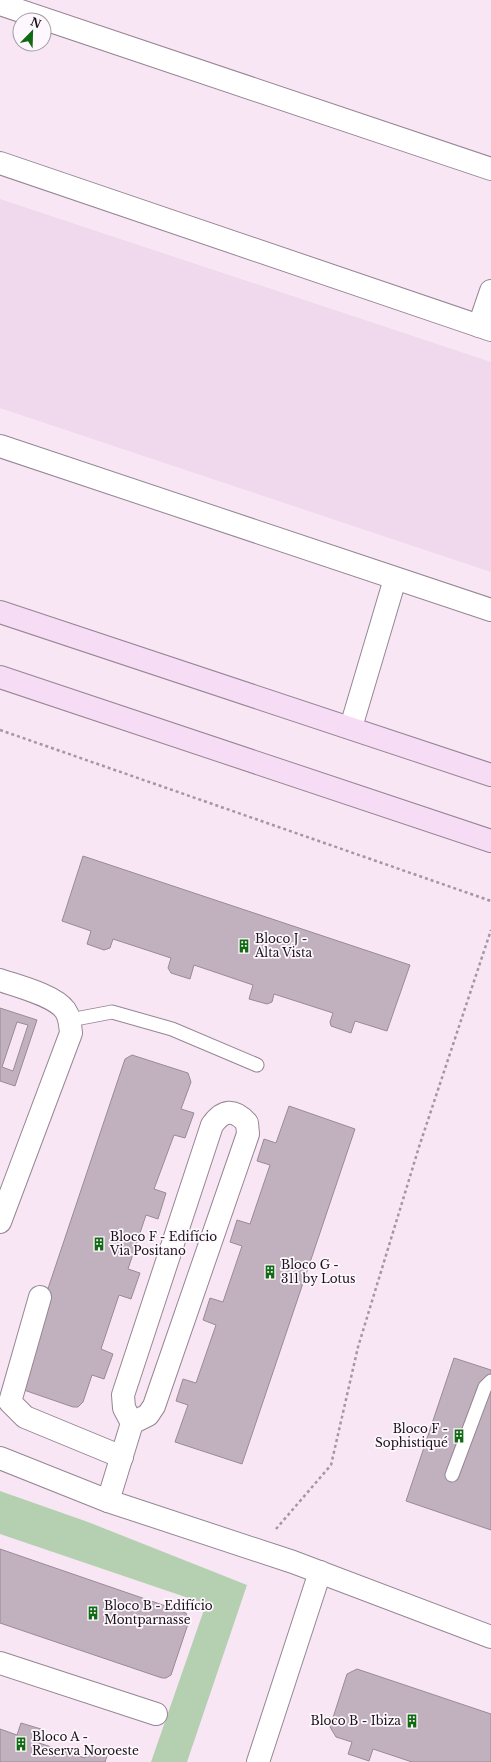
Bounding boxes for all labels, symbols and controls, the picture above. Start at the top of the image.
north arrow [12,12,52,52]
text: N [28,14,44,32]
place label: Bloco J - Alta Vista [254,931,313,960]
building icon: Bloco J - Alta Vista [236,938,252,954]
place label: Bloco F - Edifício Via Positano [109,1229,217,1258]
building icon: Bloco F - Edifício Via Positano [91,1236,107,1252]
place label: Bloco G - 311 by Lotus [281,1257,356,1286]
building icon: Bloco G - 311 by Lotus [262,1264,278,1280]
place label: Bloco F - Sophistiqué [375,1421,448,1450]
building icon: Bloco F - Sophistiqué [451,1428,467,1444]
place label: Bloco B - Edifício Montparnasse [104,1598,213,1627]
building icon: Bloco B - Edifício Montparnasse [85,1605,101,1621]
place label: Bloco B - Ibiza [310,1713,401,1728]
building icon: Bloco B - Ibiza [404,1713,420,1729]
place label: Bloco A - Reserva Noroeste [32,1729,139,1758]
building icon: Bloco A - Reserva Noroeste [13,1736,29,1752]

